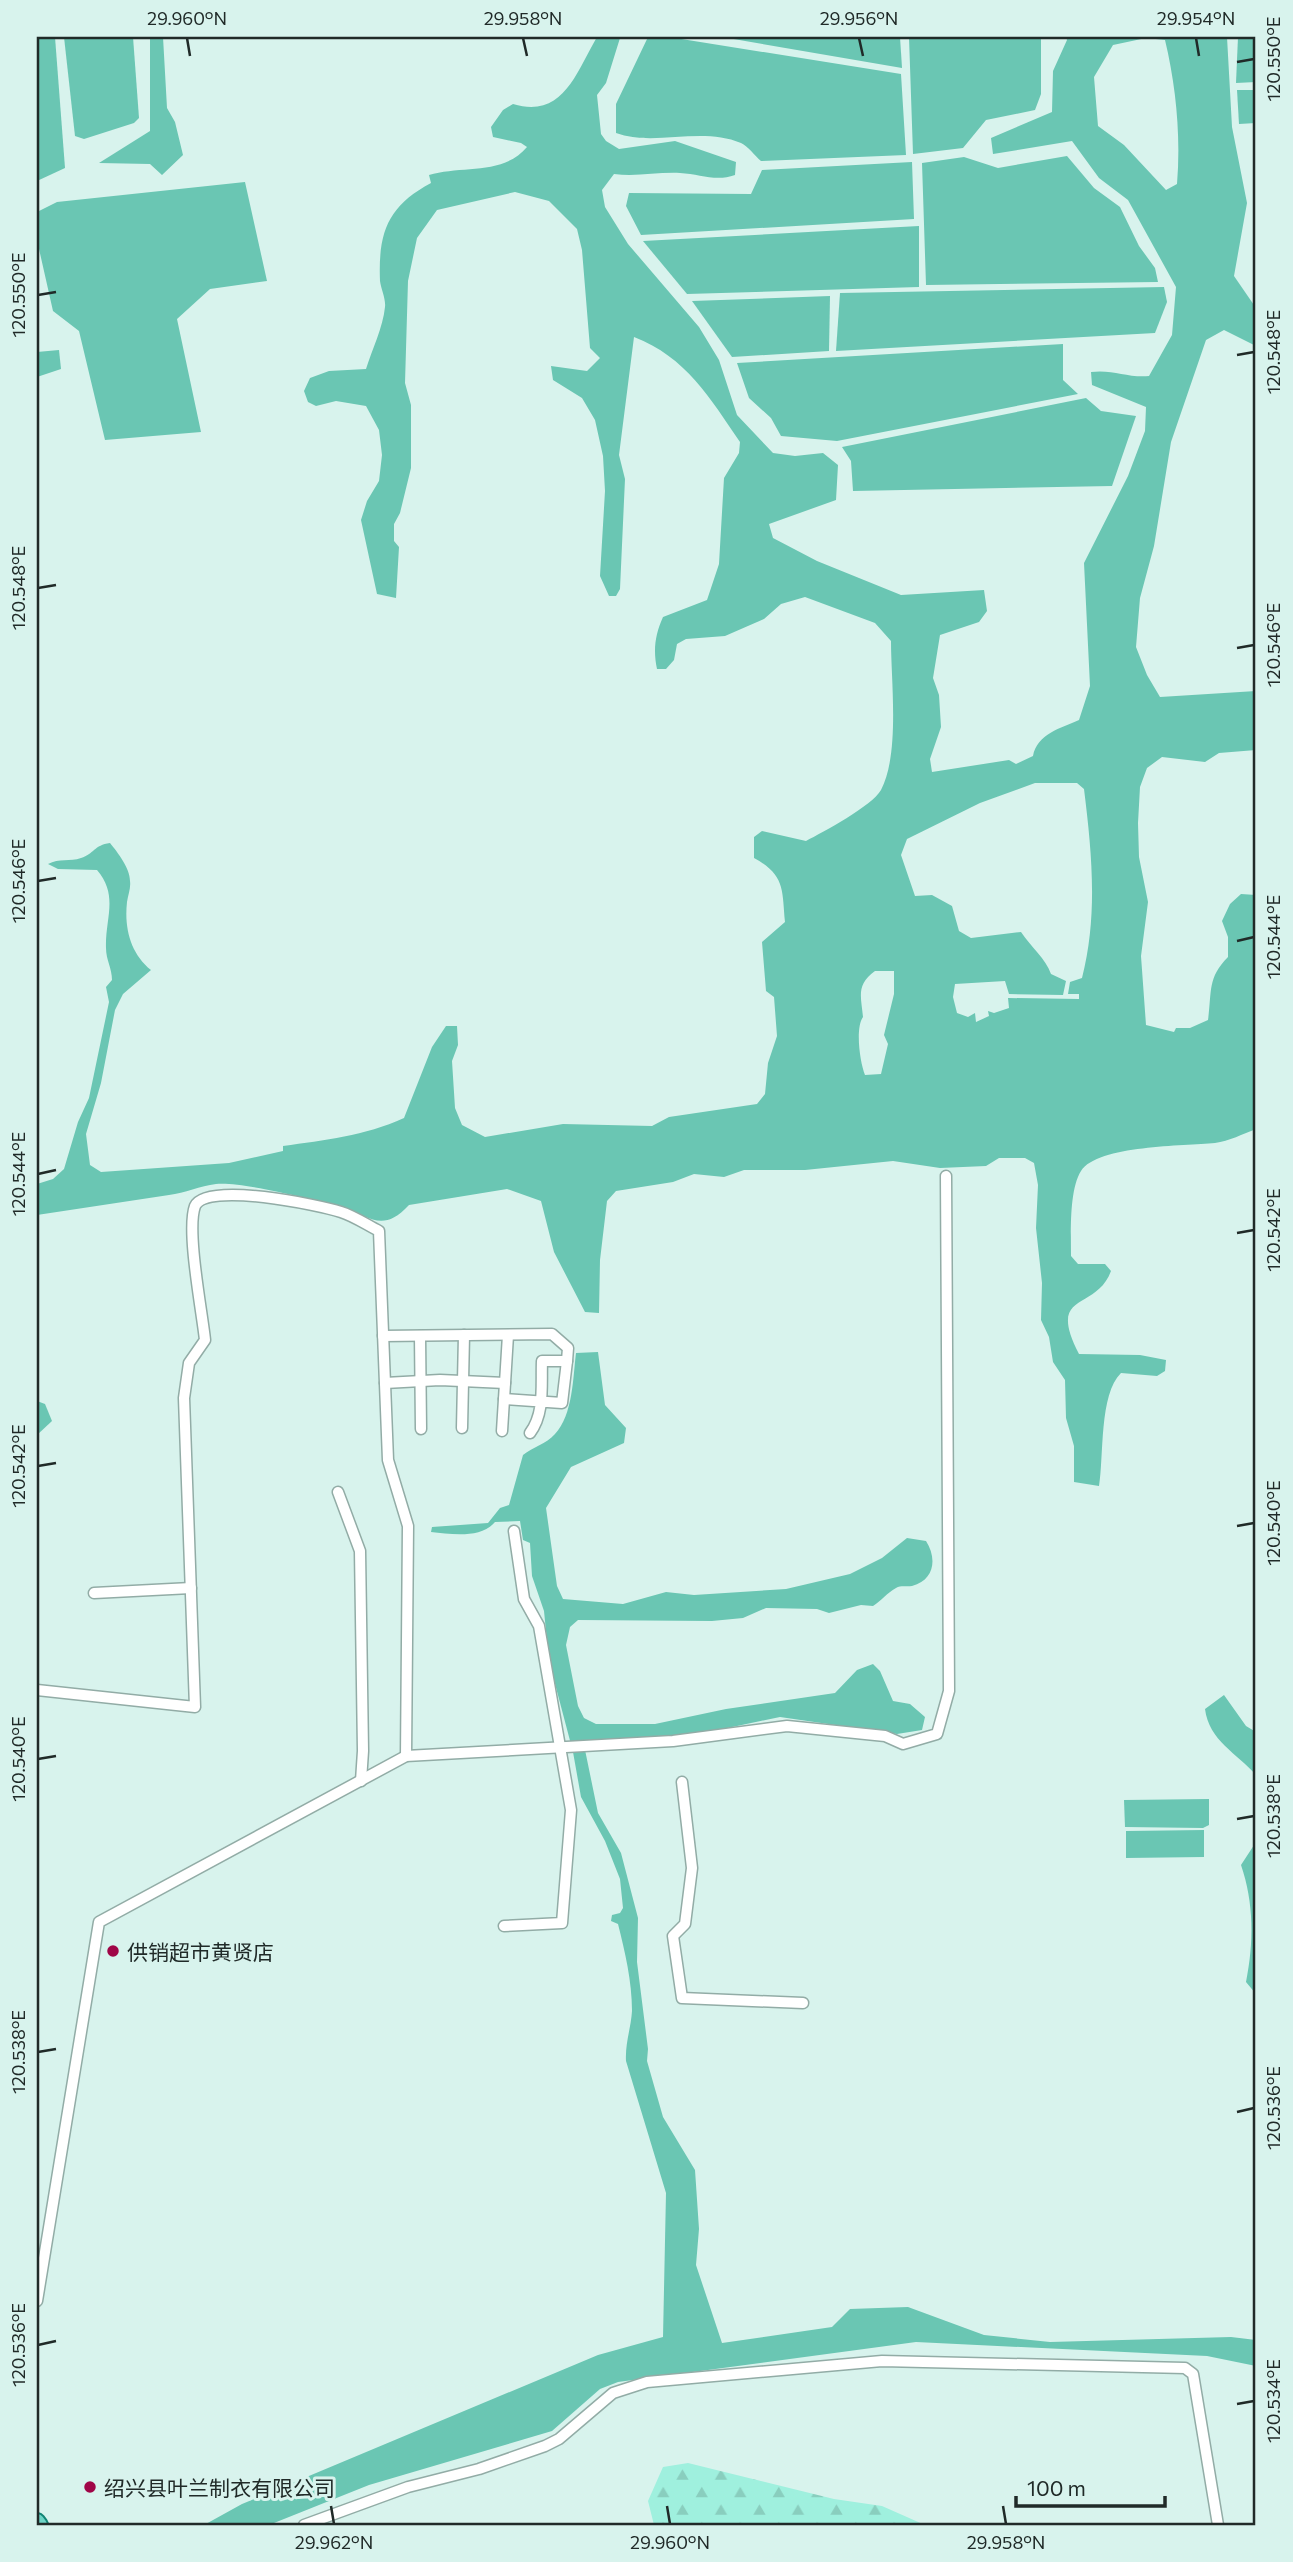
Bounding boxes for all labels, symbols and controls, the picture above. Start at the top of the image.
text: 29.960°N [147,7,227,29]
text: 29.958°N [484,7,562,29]
text: 29.956°N [820,7,898,29]
text: 29.954°N [1157,7,1235,29]
text: 120.550°E [1262,17,1284,101]
text: 120.550°E [7,253,29,337]
text: 120.548°E [1262,310,1284,394]
text: 120.548°E [7,546,29,630]
text: 120.546°E [1262,603,1284,687]
text: 120.546°E [7,839,29,923]
text: 120.544°E [1262,895,1284,979]
text: 120.544°E [7,1132,29,1216]
text: 120.542°E [1262,1188,1284,1272]
text: 120.542°E [7,1424,29,1508]
text: 120.540°E [1262,1480,1284,1566]
text: 120.540°E [7,1716,29,1802]
text: 120.538°E [1262,1774,1284,1858]
place label: 供销超市黄贤店 [127,1939,274,1964]
marker: 供销超市黄贤店 [105,1943,121,1959]
text: 120.538°E [7,2010,29,2094]
text: 120.536°E [1262,2066,1284,2150]
text: 120.536°E [7,2303,29,2387]
text: 120.534°E [1262,2359,1284,2443]
scale bar [1016,2464,1165,2508]
place label: 绍兴县叶兰制衣有限公司 [104,2475,335,2500]
text: 100 m [1027,2475,1086,2500]
marker: 绍兴县叶兰制衣有限公司 [82,2479,98,2495]
text: 29.962°N [295,2531,373,2553]
text: 29.960°N [630,2531,710,2553]
text: 29.958°N [967,2531,1045,2553]

